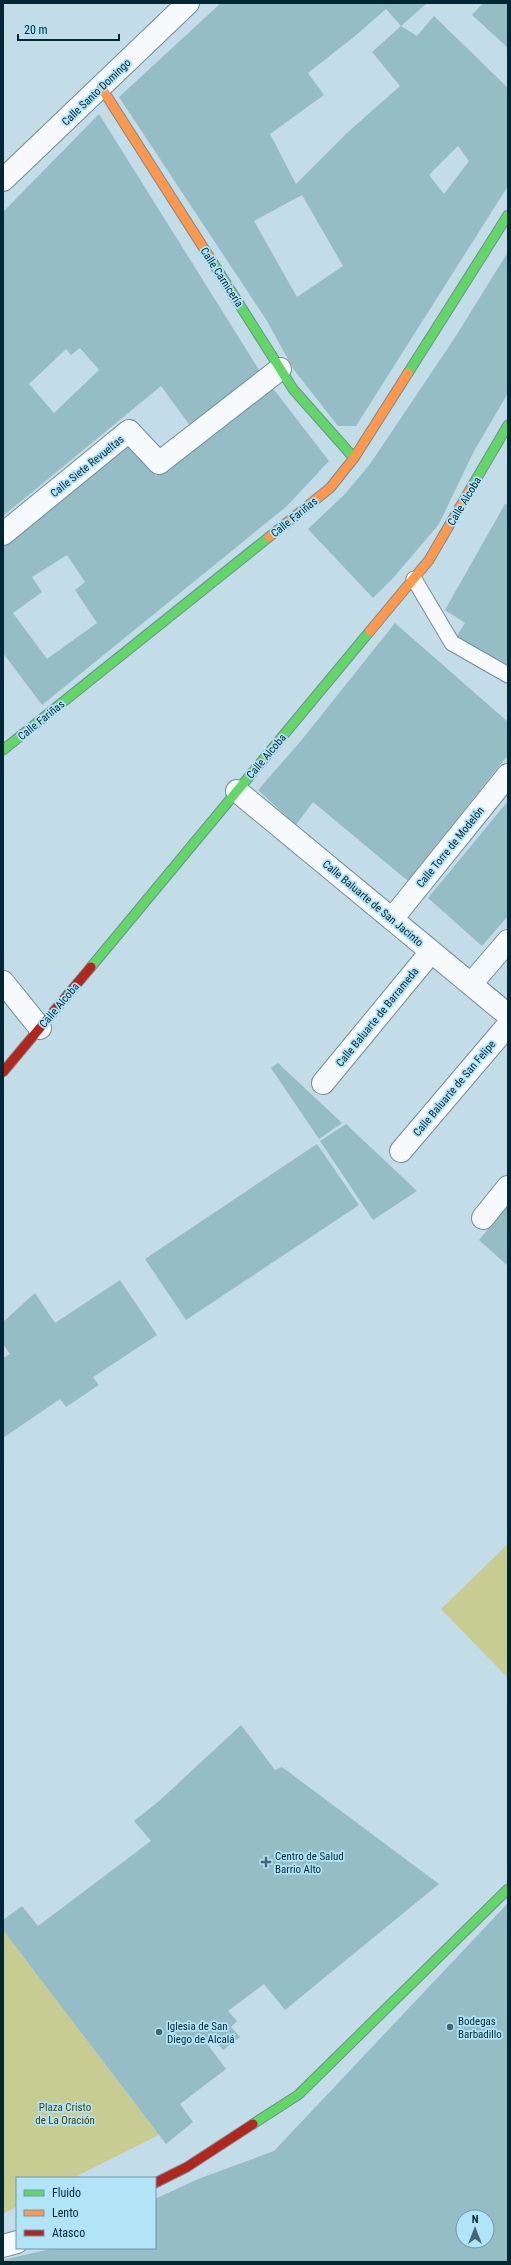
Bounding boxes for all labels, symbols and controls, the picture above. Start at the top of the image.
scale bar [18,16,119,42]
text: 20 m [24,23,48,37]
street label: Calle Santo Domingo [59,56,134,129]
street label: Calle Carnicería [198,245,246,309]
street label: Calle Siete Revueltas [48,433,127,500]
street label: Calle Alcoba [445,475,484,528]
street label: Calle Fariñas [268,495,320,540]
street label: Calle Fariñas [15,698,67,743]
street label: Calle Alcoba [244,731,289,781]
street label: Calle Torre de Modelón [414,804,487,890]
street label: Calle Baluarte de San Jacinto [320,857,426,950]
street label: Calle Baluarte de Barrameda [333,965,421,1069]
street label: Calle Alcoba [37,980,82,1030]
street label: Calle Baluarte de San Felipe [410,1038,498,1139]
place label: Centro de Salud Barrio Alto [275,1850,344,1876]
marker: Centro de Salud Barrio Alto [260,1856,272,1868]
place label: Bodegas Barbadillo [458,2015,502,2041]
place label: Iglesia de San Diego de Alcalá [167,2020,235,2046]
marker: Bodegas Barbadillo [445,2022,455,2032]
marker: Iglesia de San Diego de Alcalá [154,2027,164,2037]
park label: Plaza Cristo de La Oración [35,2101,95,2127]
legend [16,2177,156,2249]
text: Fluido [52,2186,81,2200]
text: Lento [52,2206,79,2220]
north arrow [455,2209,495,2249]
text: N [472,2213,479,2226]
text: Atasco [52,2226,85,2240]

